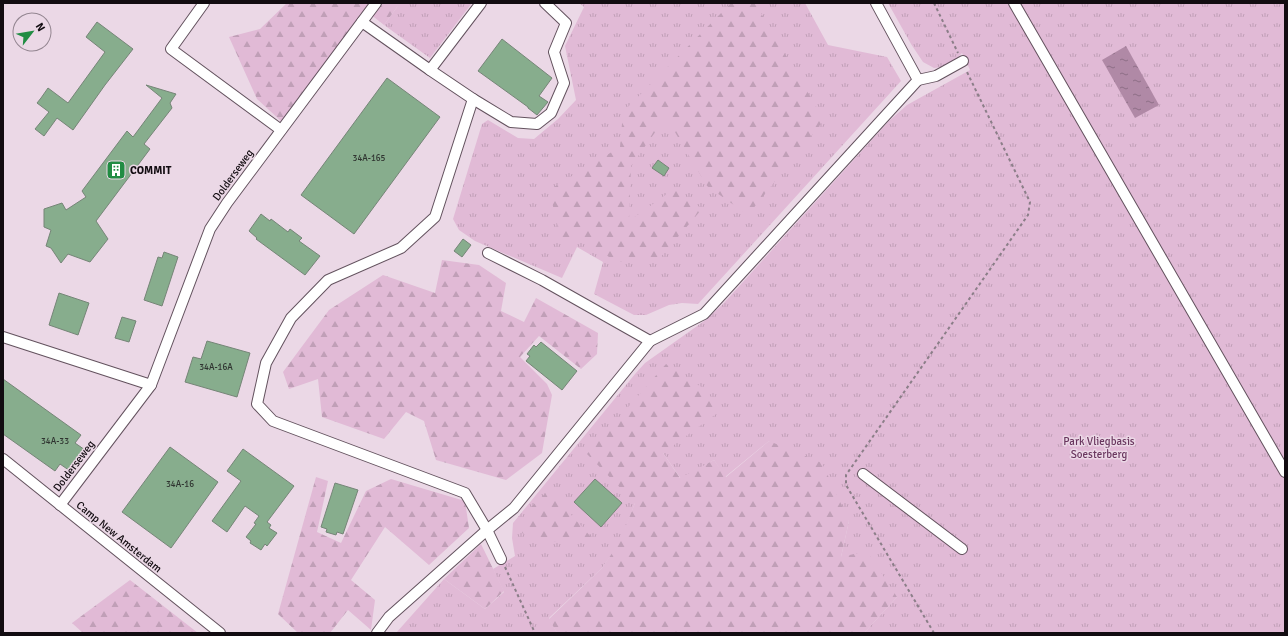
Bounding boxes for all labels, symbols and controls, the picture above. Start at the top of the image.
north arrow [12,12,52,52]
text: N [33,20,48,34]
street label: Dolderseweg [210,146,256,203]
house number: 34A-165 [353,153,386,164]
building icon: COMMIT [105,159,127,181]
place label: COMMIT [130,164,172,177]
house number: 34A-16A [199,362,233,373]
park label: Park Vliegbasis Soesterberg [1063,435,1135,461]
house number: 34A-33 [41,436,69,447]
street label: Dolderseweg [51,438,98,494]
house number: 34A-16 [166,479,194,490]
street label: Camp New Amsterdam [74,499,164,576]

